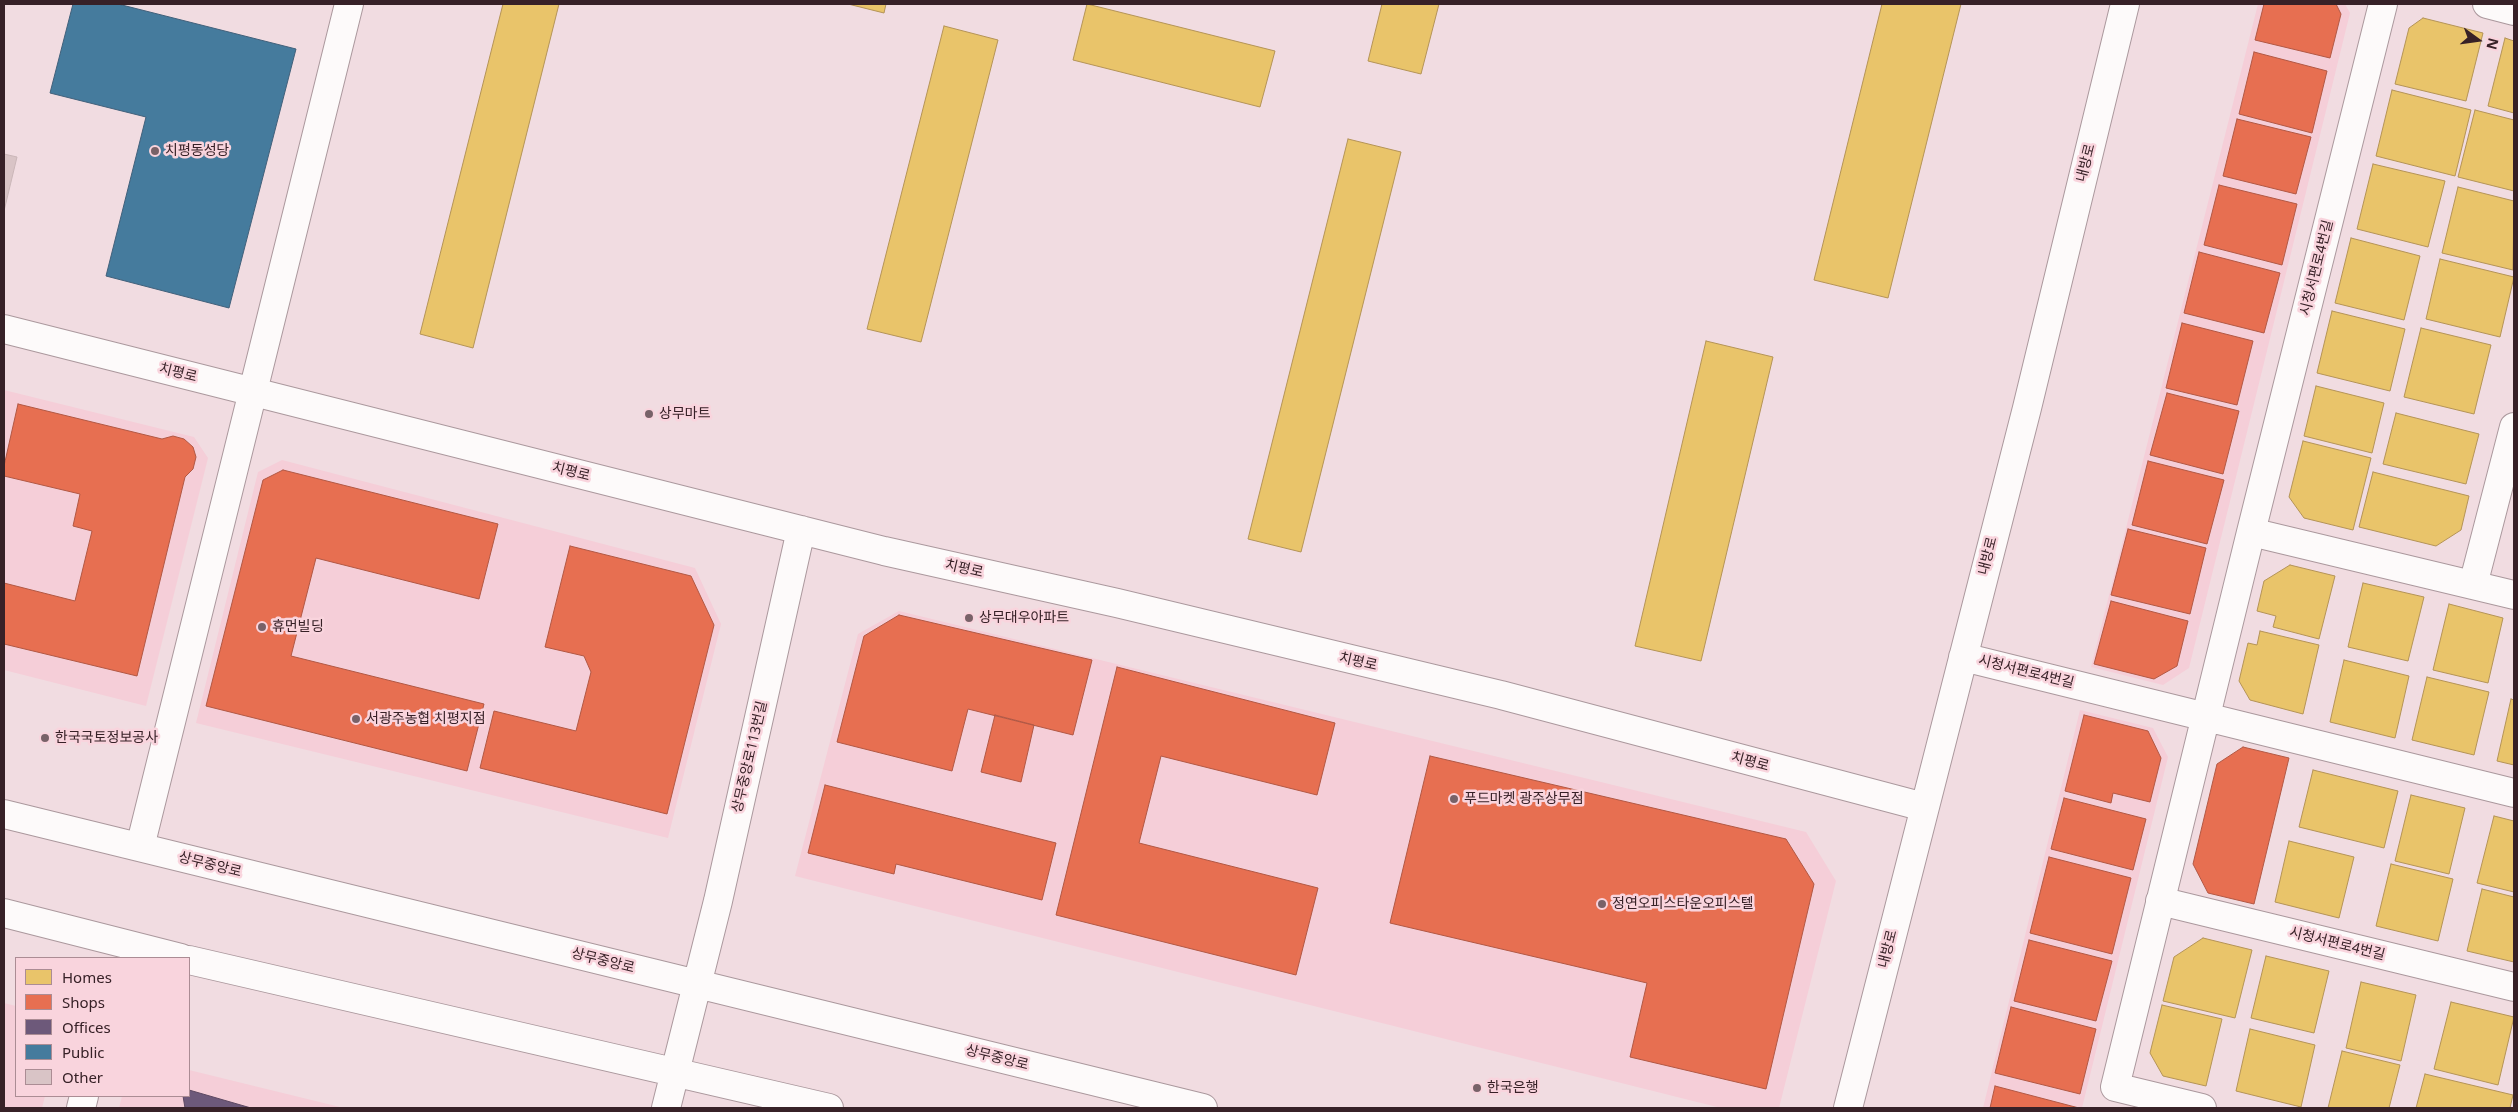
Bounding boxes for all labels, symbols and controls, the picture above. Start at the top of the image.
north arrow [2453,15,2503,65]
text: N [2482,36,2504,52]
street label: 내방로 [2073,142,2099,184]
place label: 치평동성당 [165,143,229,159]
marker: 치평동성당 [149,145,161,157]
street label: 시청서편로4번길 [2297,218,2337,318]
street label: 치평로 [157,360,199,386]
place label: 상무마트 [659,406,711,422]
marker: 상무마트 [643,408,655,420]
street label: 치평로 [550,459,592,485]
street label: 내방로 [1975,535,2001,577]
street label: 치평로 [943,556,985,582]
place label: 상무대우아파트 [979,610,1069,626]
marker: 상무대우아파트 [963,612,975,624]
place label: 휴먼빌딩 [272,619,324,635]
marker: 휴먼빌딩 [256,621,268,633]
street label: 치평로 [1337,649,1379,675]
street label: 시청서편로4번길 [1976,652,2076,692]
street label: 상무중앙로113번길 [729,699,771,815]
place label: 서광주농협 치평지점 [366,711,486,727]
marker: 서광주농협 치평지점 [350,713,362,725]
place label: 한국국토정보공사 [55,730,158,746]
marker: 한국국토정보공사 [39,732,51,744]
street label: 치평로 [1729,749,1771,775]
place label: 푸드마켓 광주상무점 [1464,791,1584,807]
marker: 푸드마켓 광주상무점 [1448,793,1460,805]
street label: 상무중앙로 [177,849,243,881]
place label: 정연오피스타운오피스텔 [1612,896,1754,912]
marker: 정연오피스타운오피스텔 [1596,898,1608,910]
street label: 시청서편로4번길 [2287,924,2387,964]
street label: 내방로 [1875,928,1901,970]
street label: 상무중앙로 [570,945,636,977]
legend [15,957,190,1097]
text: Homes [62,967,112,987]
text: Shops [62,992,105,1012]
text: Offices [62,1017,111,1037]
text: Public [62,1042,105,1062]
street label: 상무중앙로 [964,1042,1030,1074]
text: Other [62,1067,103,1087]
place label: 한국은행 [1487,1080,1539,1096]
marker: 한국은행 [1471,1082,1483,1094]

